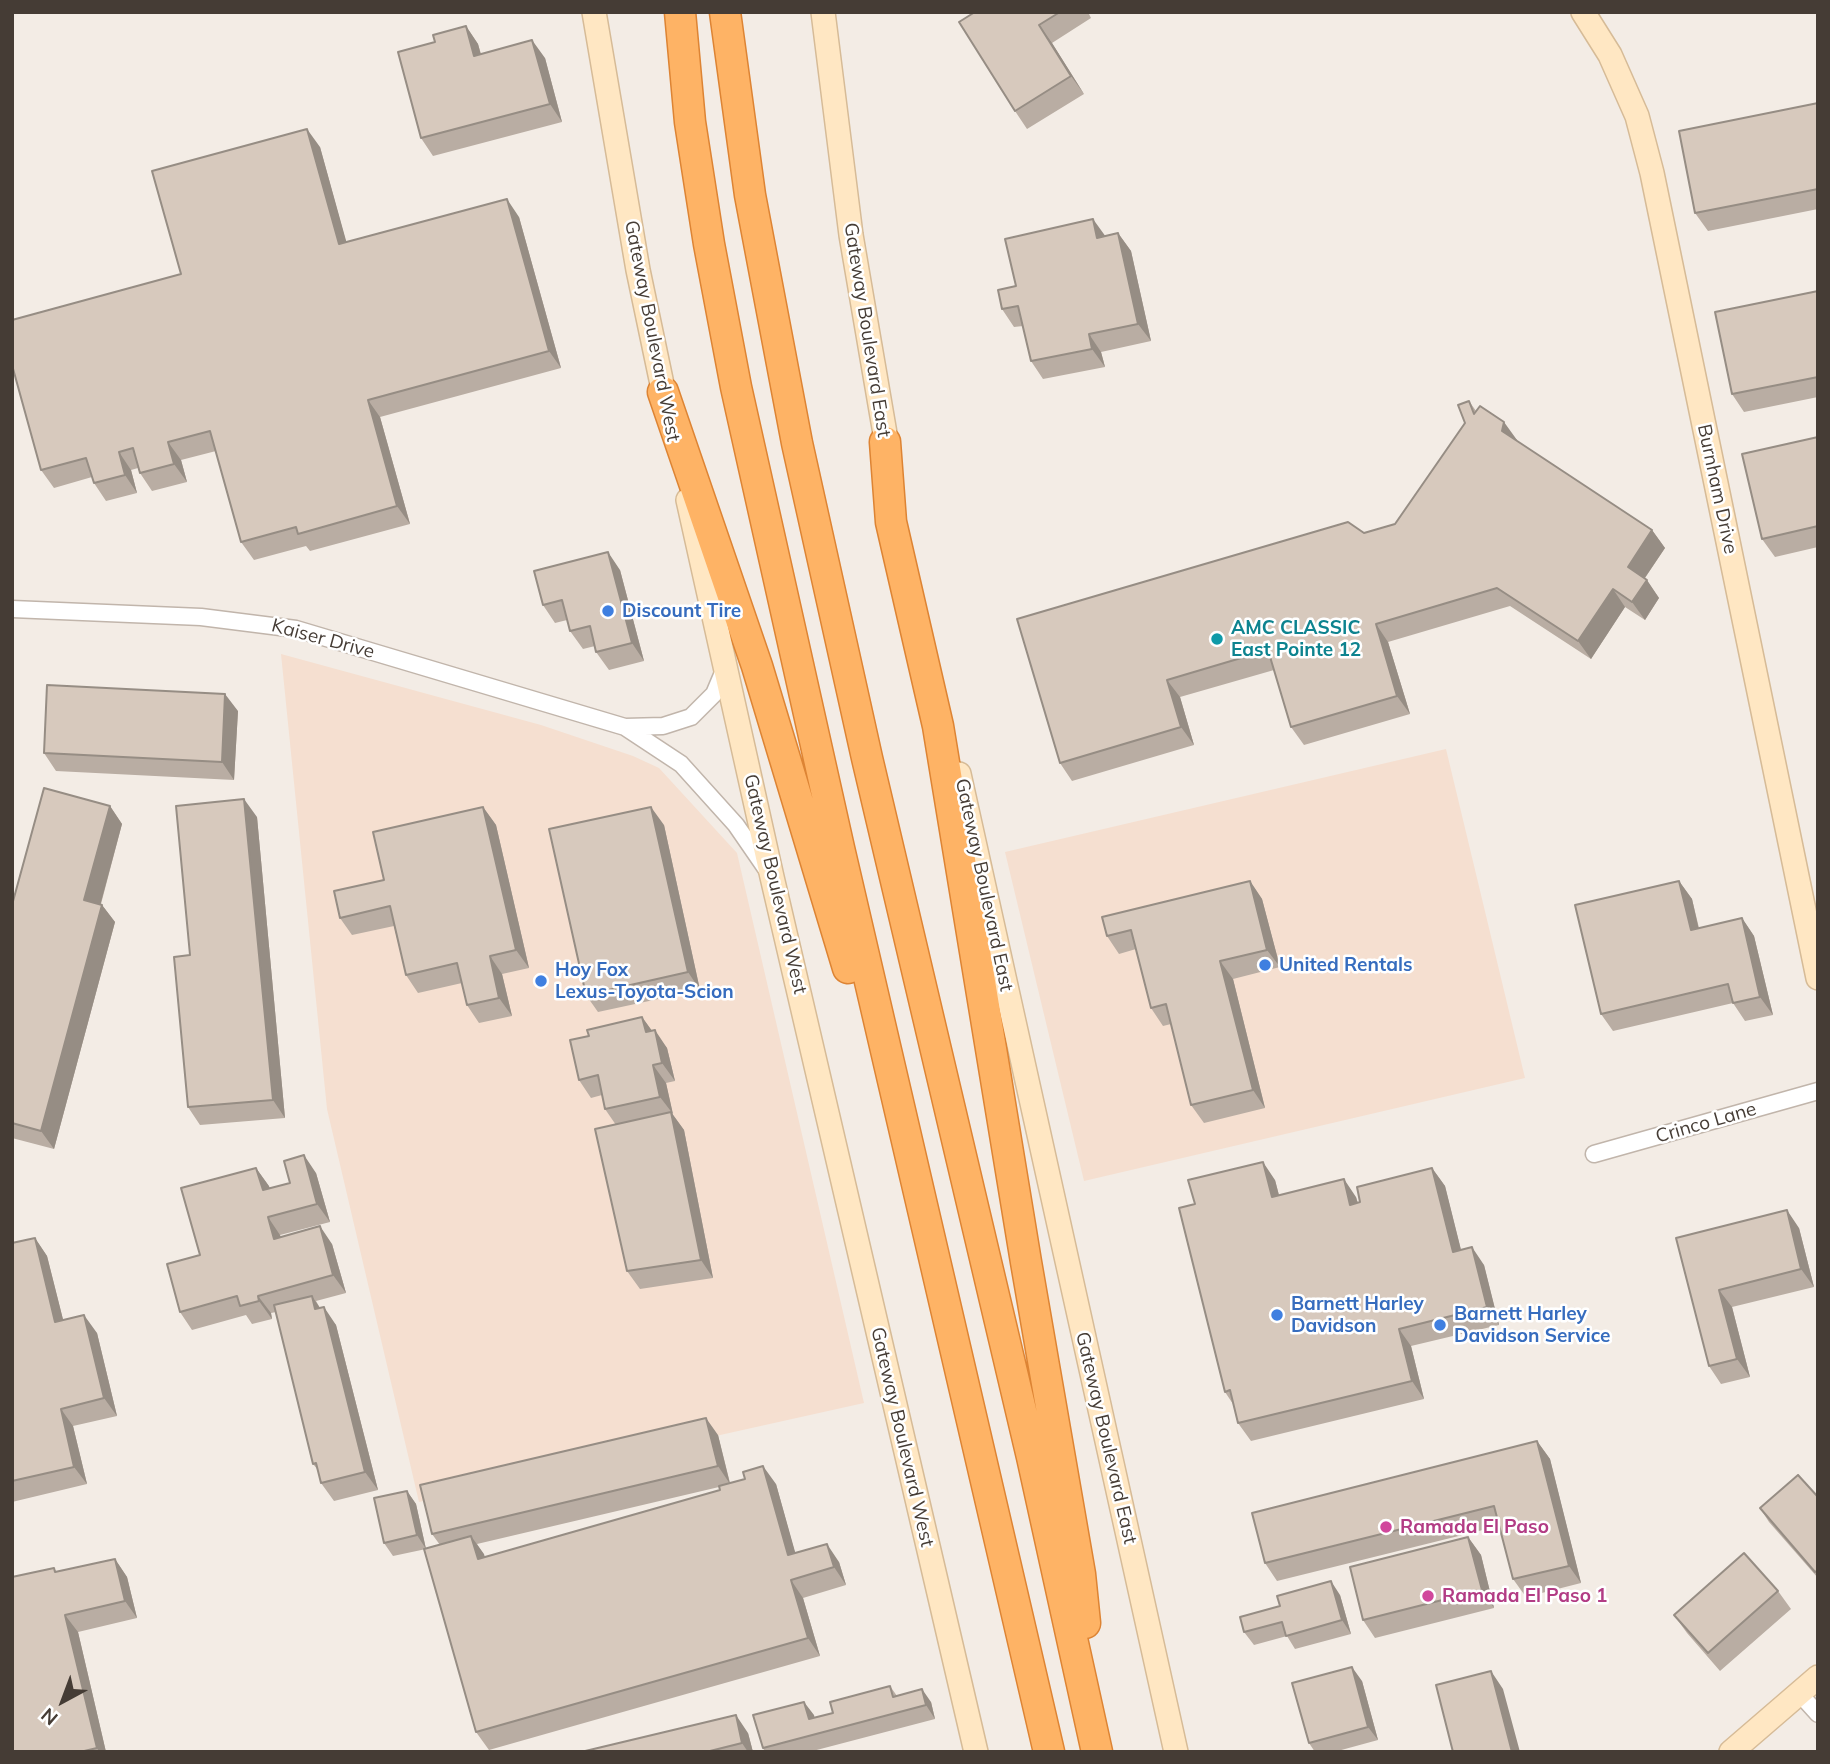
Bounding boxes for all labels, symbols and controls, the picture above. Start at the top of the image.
street label: Gateway Boulevard West [619,218,685,444]
street label: Gateway Boulevard East [839,221,895,439]
street label: Burnham Drive [1692,422,1742,556]
place label: Discount Tire [622,600,741,622]
marker: Discount Tire [600,603,616,619]
street label: Kaiser Drive [269,614,377,664]
place label: AMC CLASSIC East Pointe 12 [1231,617,1361,661]
marker: AMC CLASSIC East Pointe 12 [1209,631,1225,647]
street label: Gateway Boulevard West [739,772,811,996]
street label: Gateway Boulevard East [950,776,1018,994]
place label: United Rentals [1279,954,1412,976]
marker: United Rentals [1257,957,1273,973]
place label: Hoy Fox Lexus-Toyota-Scion [555,959,734,1003]
marker: Hoy Fox Lexus-Toyota-Scion [533,973,549,989]
street label: Crinco Lane [1653,1098,1759,1148]
place label: Barnett Harley Davidson [1291,1293,1424,1337]
place label: Barnett Harley Davidson Service [1454,1303,1610,1347]
marker: Barnett Harley Davidson [1269,1307,1285,1323]
marker: Barnett Harley Davidson Service [1432,1317,1448,1333]
street label: Gateway Boulevard West [866,1325,938,1549]
street label: Gateway Boulevard East [1070,1330,1142,1546]
place label: Ramada El Paso [1400,1516,1549,1538]
marker: Ramada El Paso [1378,1519,1394,1535]
place label: Ramada El Paso 1 [1442,1585,1607,1607]
marker: Ramada El Paso 1 [1420,1588,1436,1604]
north arrow [28,1666,98,1736]
text: N [36,1703,63,1731]

